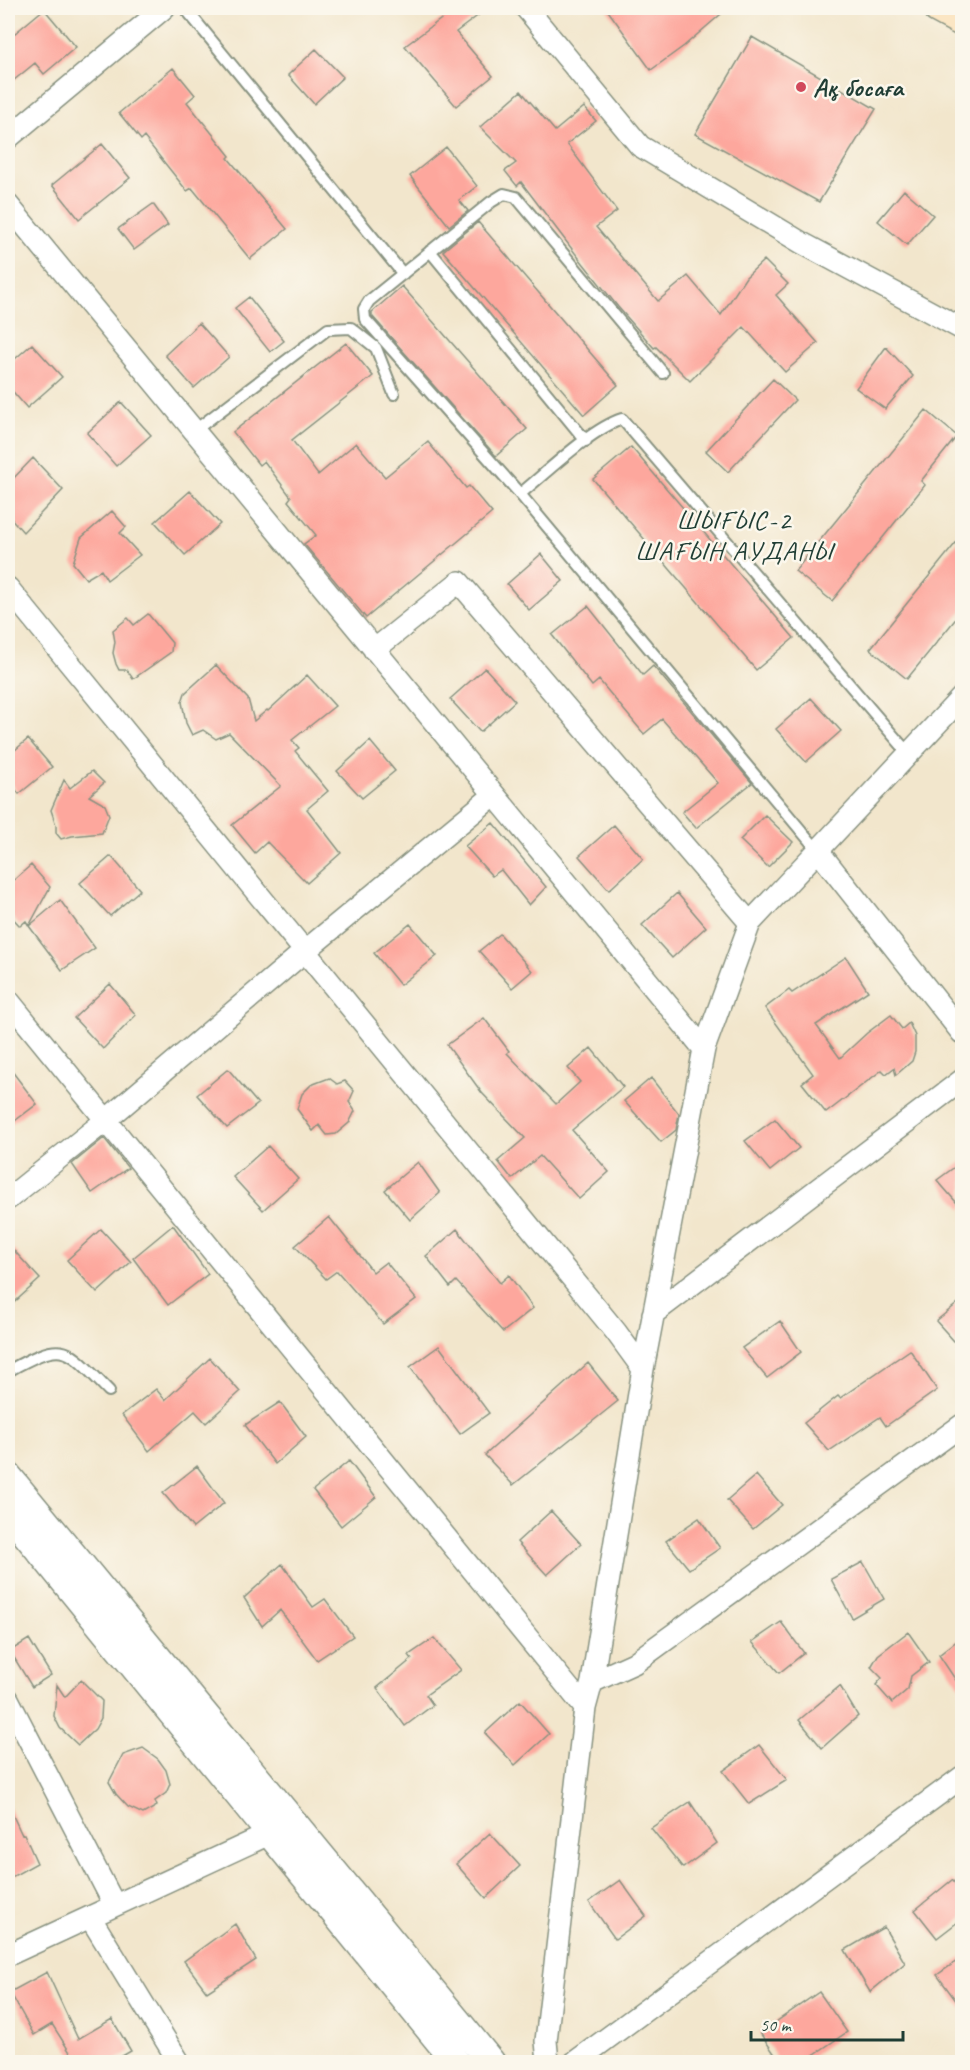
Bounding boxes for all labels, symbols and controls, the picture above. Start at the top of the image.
place label: Ақ босаға [813,71,905,104]
marker: Ақ босаға [794,80,808,94]
district label: ШЫҒЫС-2 ШАҒЫН АУДАНЫ [635,503,836,568]
scale bar [751,2004,902,2042]
text: 50 m [760,2014,793,2036]

